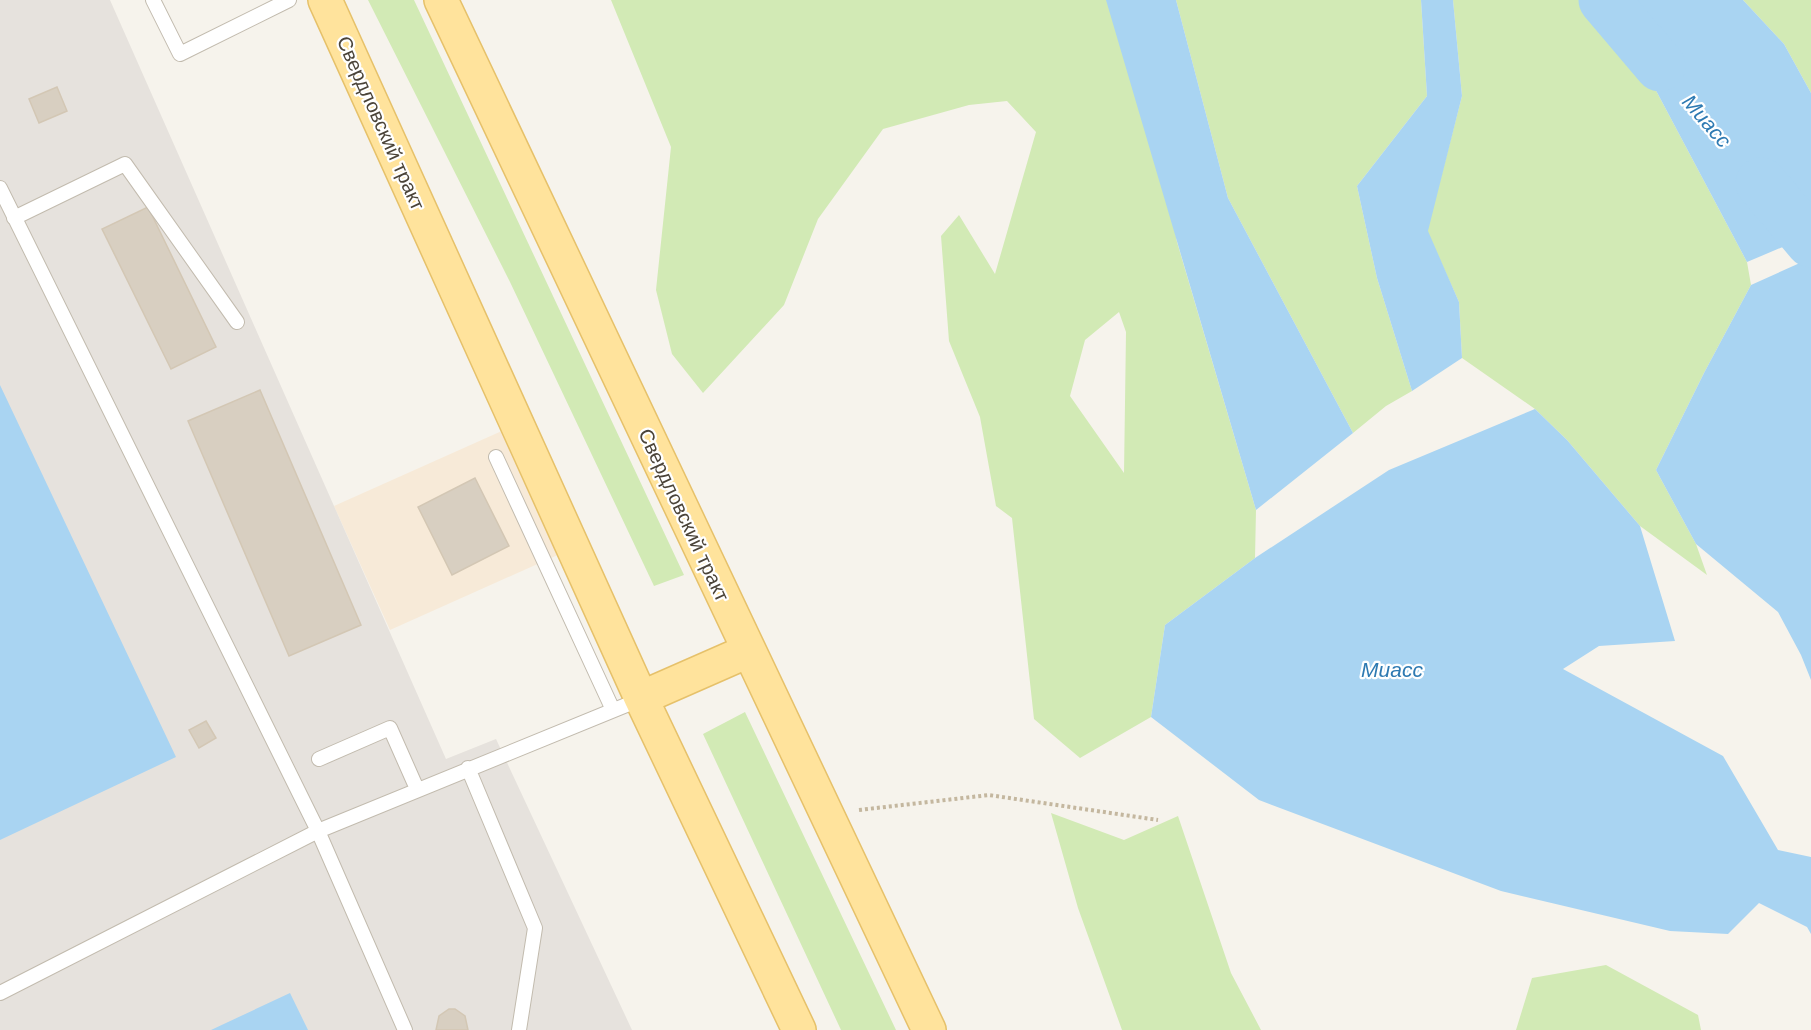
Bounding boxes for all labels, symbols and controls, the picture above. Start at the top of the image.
street label: Свердловский тракт [333,33,429,213]
water label: Миасс [1678,90,1736,152]
street label: Свердловский тракт [634,425,734,605]
water label: Миасс [1361,658,1423,681]

